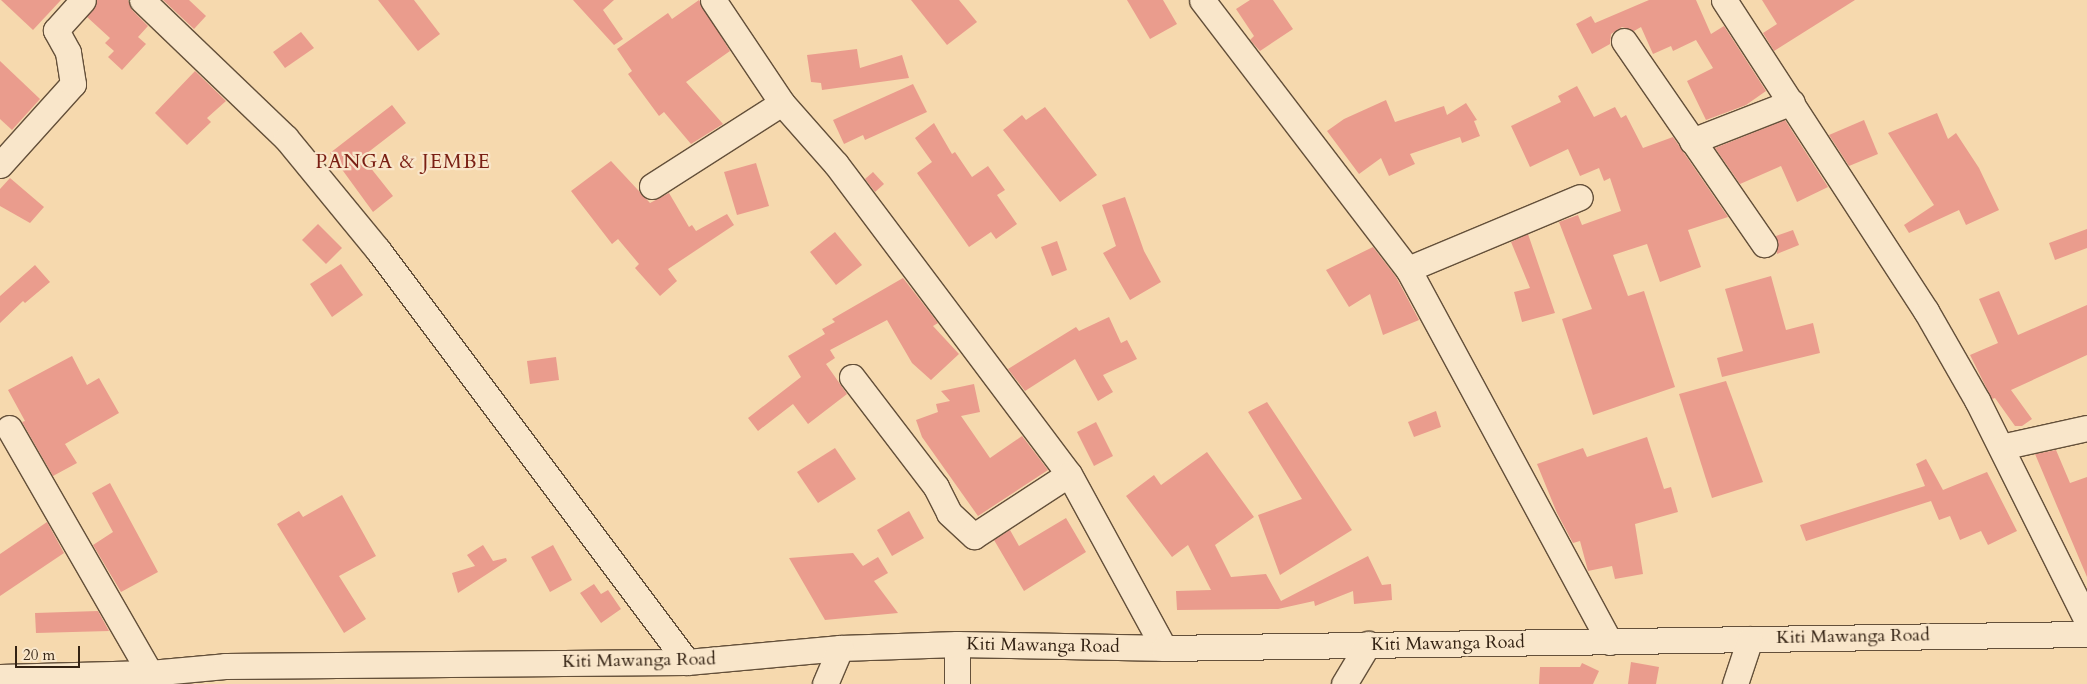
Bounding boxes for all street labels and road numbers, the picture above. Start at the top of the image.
street label: Kiti Mawanga Road [1776,625,1930,649]
street label: Kiti Mawanga Road [1371,632,1525,656]
street label: Kiti Mawanga Road [966,634,1120,658]
street label: Kiti Mawanga Road [562,649,716,673]

